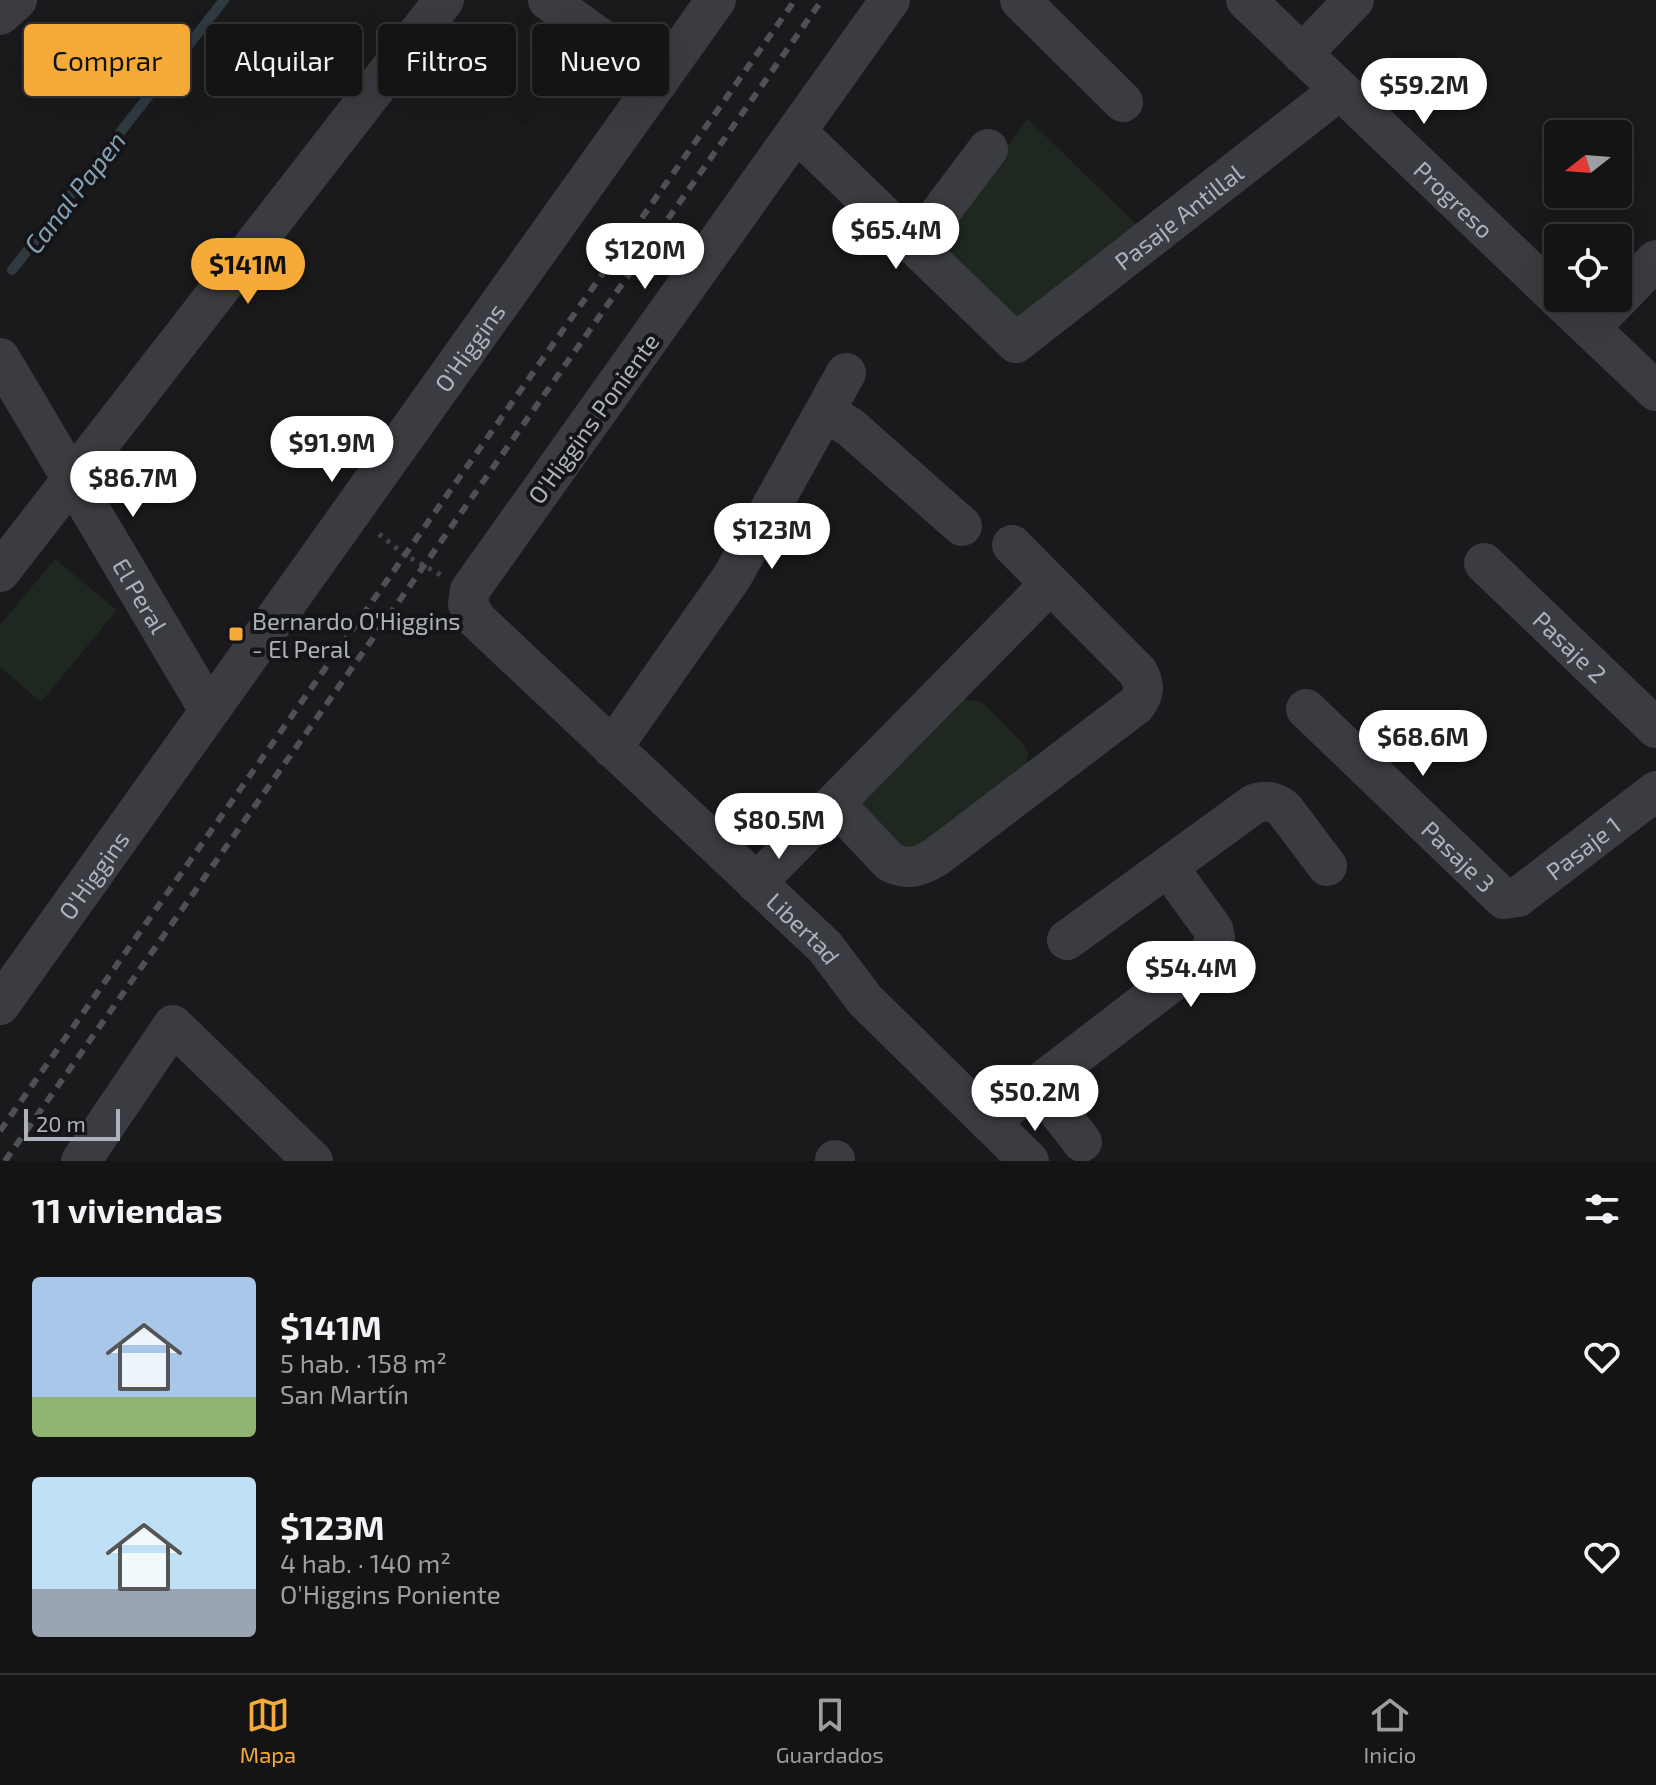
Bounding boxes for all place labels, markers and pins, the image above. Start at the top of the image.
pin: $59.2M [1359,58,1489,126]
pin: $65.4M [831,203,961,271]
pin: $120M [589,223,701,291]
pin: $141M [192,238,304,306]
pin: $91.9M [267,416,397,484]
pin: $86.7M [68,451,198,519]
pin: $123M [716,503,828,571]
place label: Bernardo O'Higgins - El Peral [252,606,461,663]
marker: Bernardo O'Higgins - El Peral [227,625,245,643]
pin: $68.6M [1358,710,1488,778]
pin: $80.5M [714,793,844,861]
pin: $54.4M [1126,941,1256,1009]
pin: $50.2M [970,1065,1100,1133]

